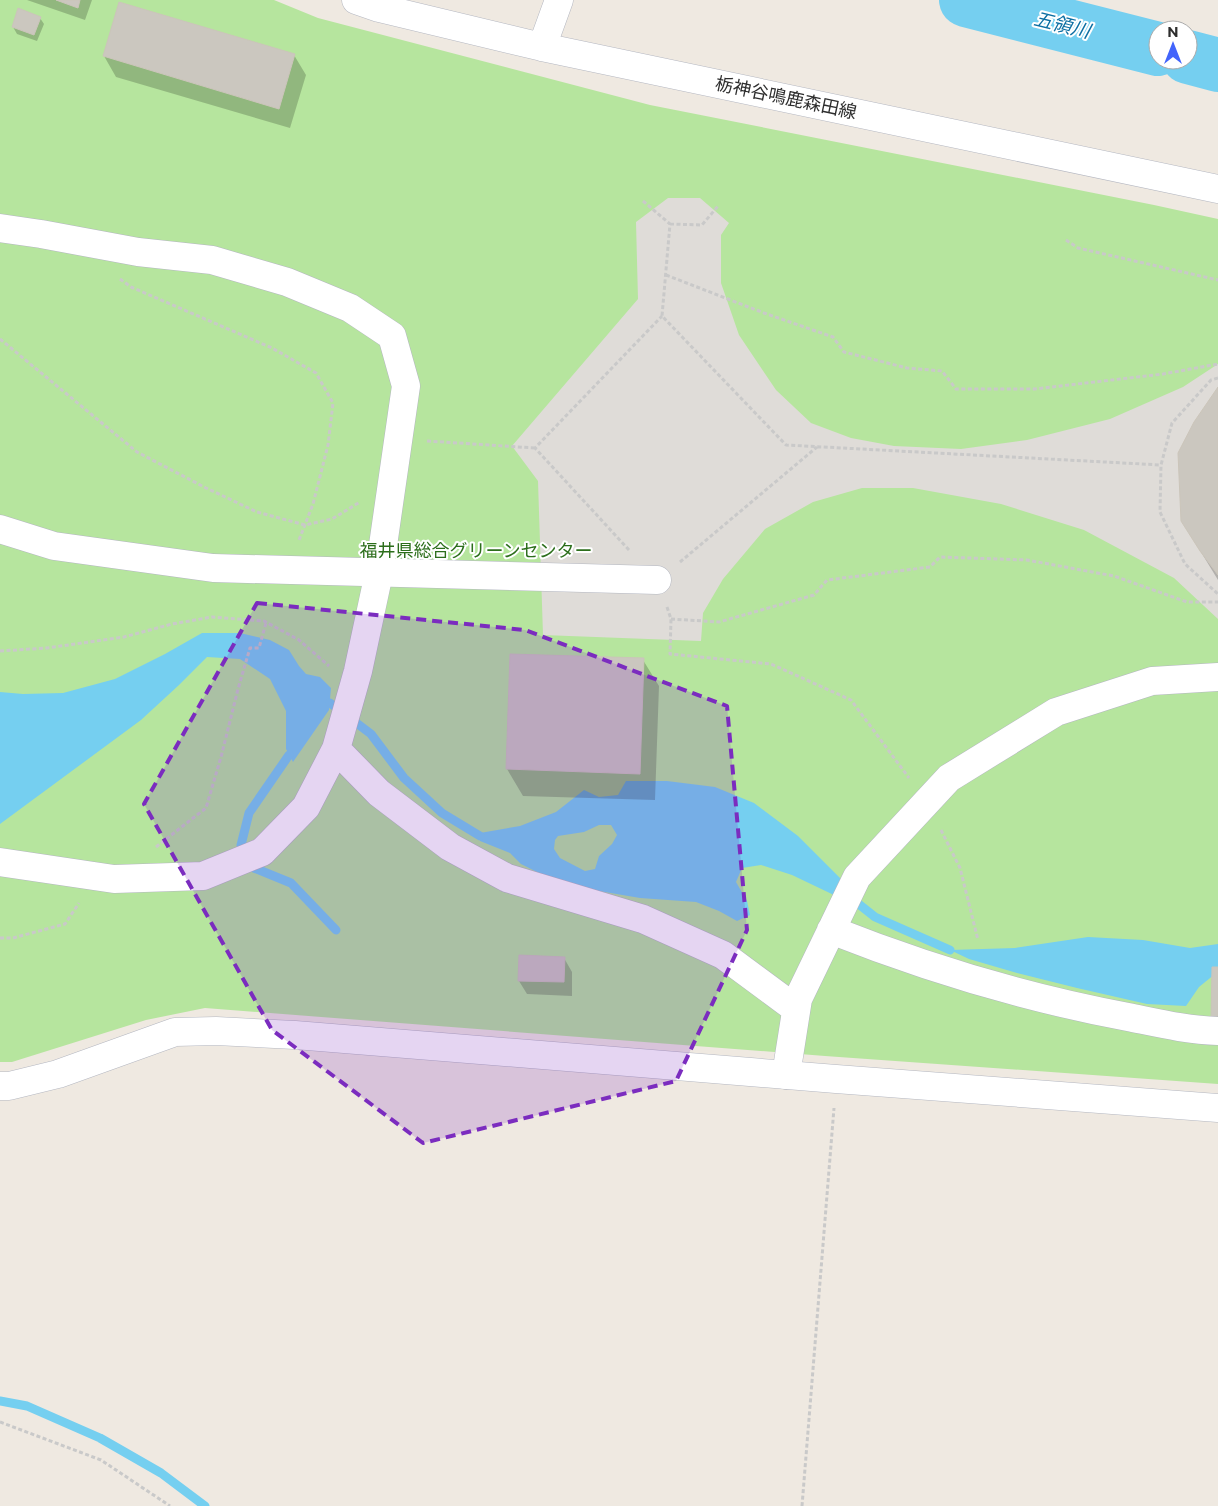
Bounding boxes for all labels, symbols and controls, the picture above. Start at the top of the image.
water label: 五領川 [1032,7,1094,44]
north arrow [1148,20,1198,70]
text: N [1167,23,1179,41]
street label: 栃神谷鳴鹿森田線 [713,72,859,124]
park label: 福井県総合グリーンセンター [359,540,593,562]

